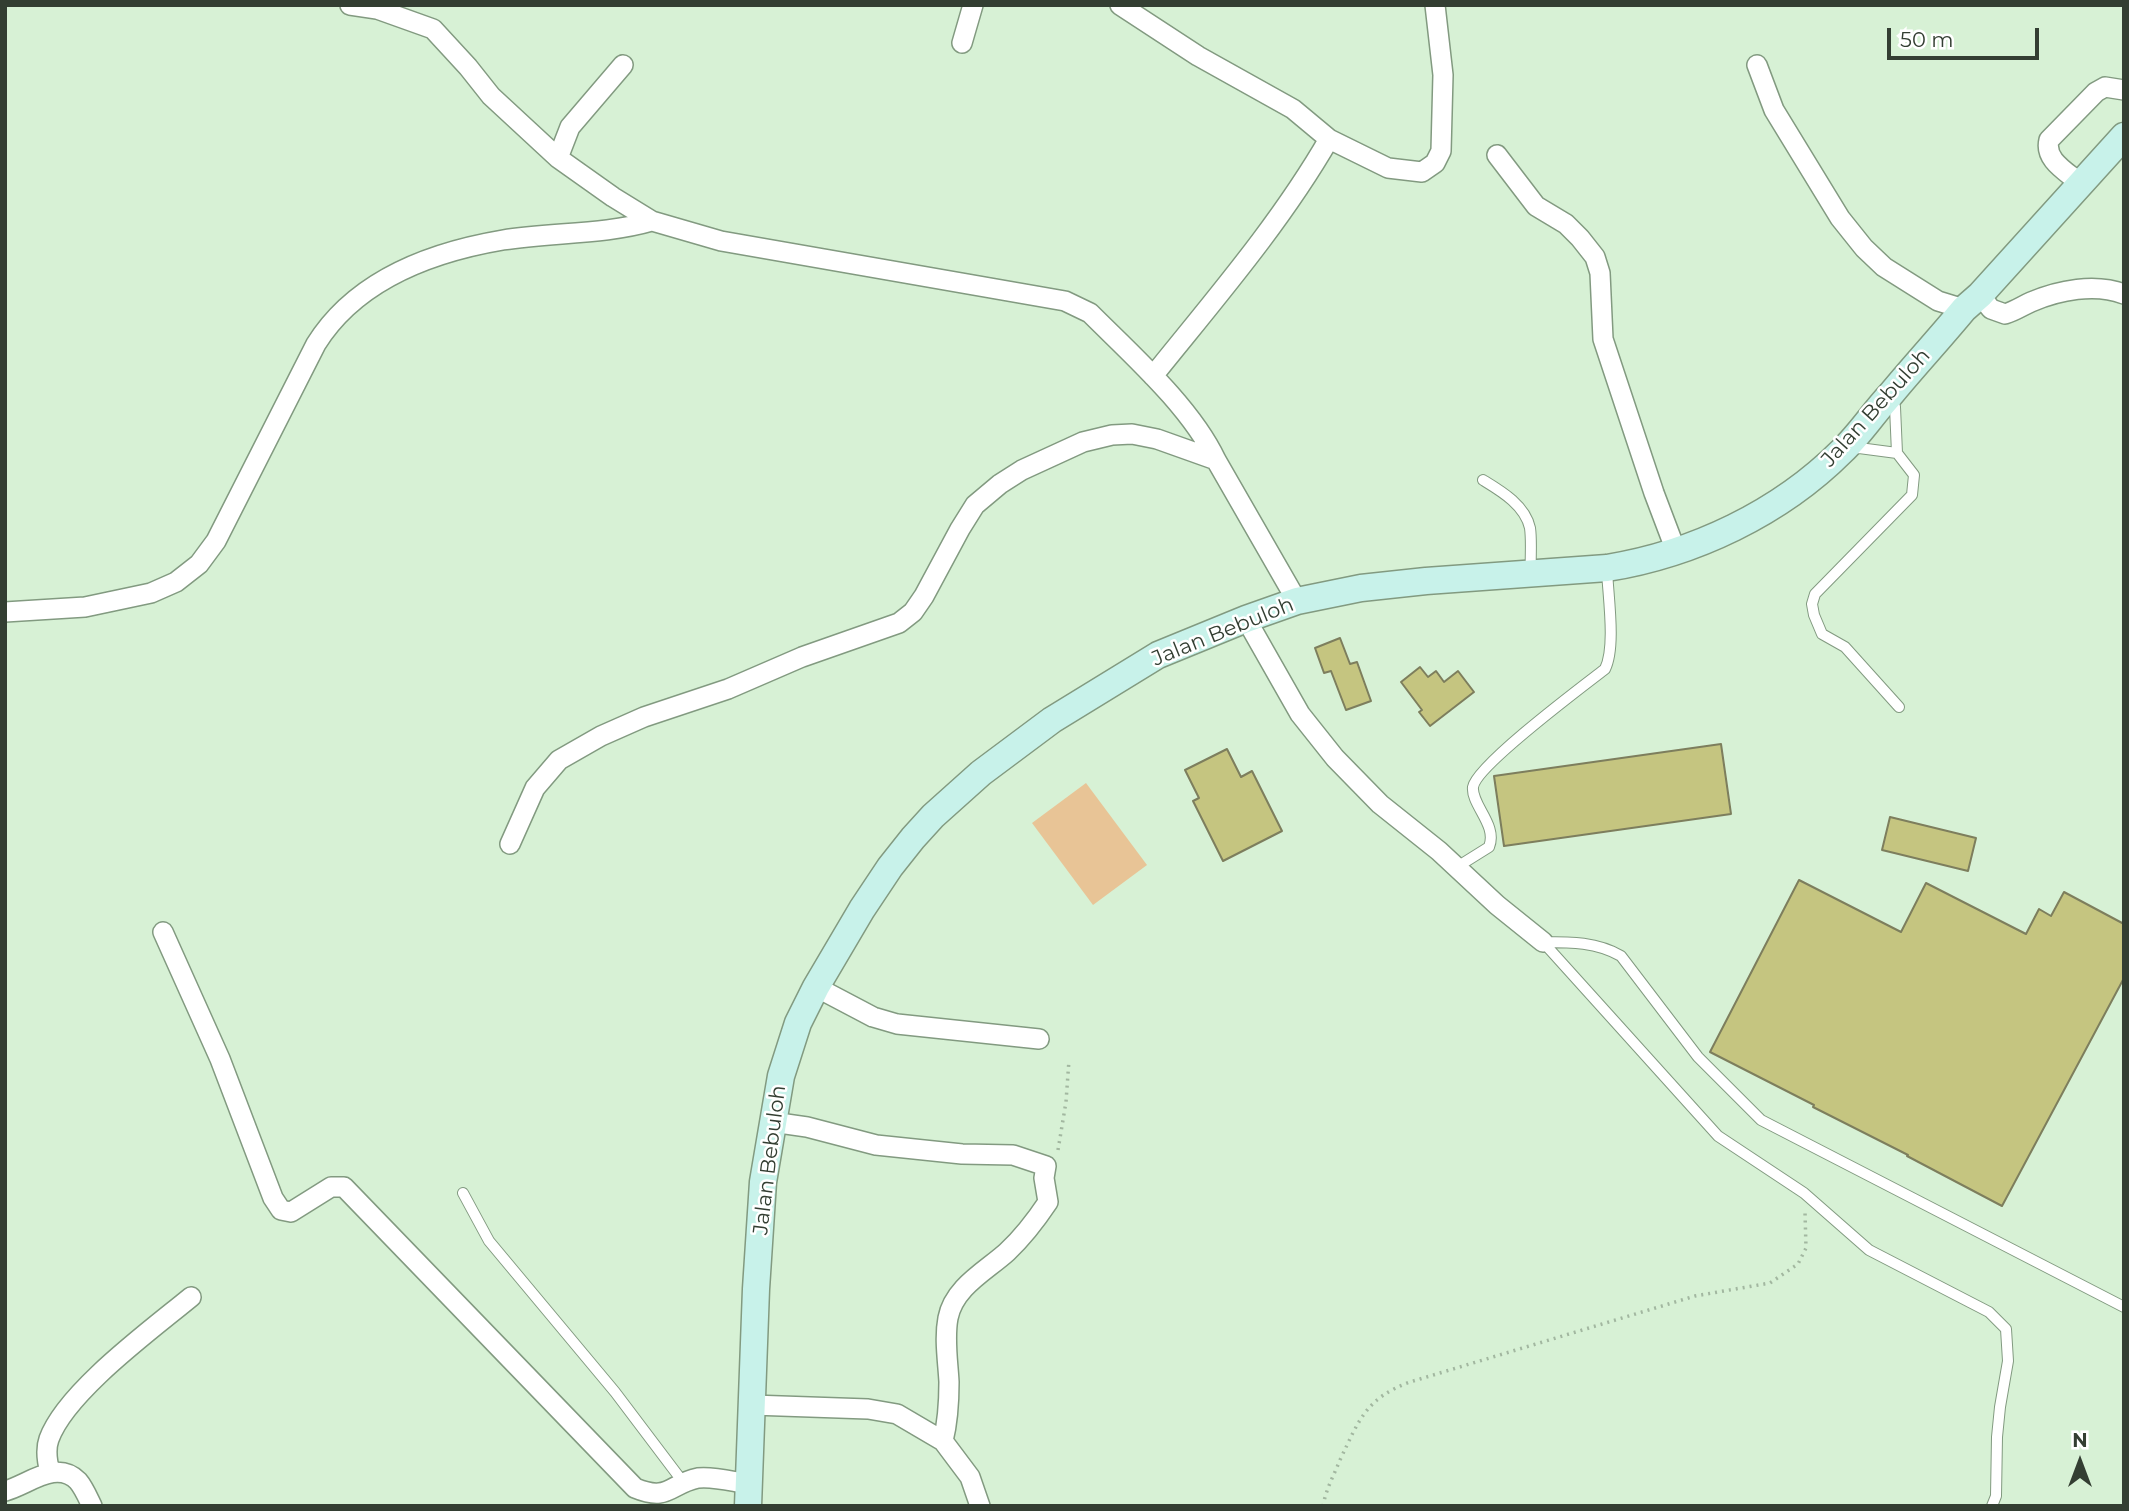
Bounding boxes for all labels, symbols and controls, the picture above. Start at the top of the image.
scale bar [1891,14,2043,58]
text: 50 m [1900,27,1954,52]
street label: Jalan Bebuloh [1816,344,1936,472]
street label: Jalan Bebuloh [1148,592,1298,672]
street label: Jalan Bebuloh [748,1084,792,1236]
north arrow [2045,1427,2115,1497]
text: N [2072,1429,2088,1452]

